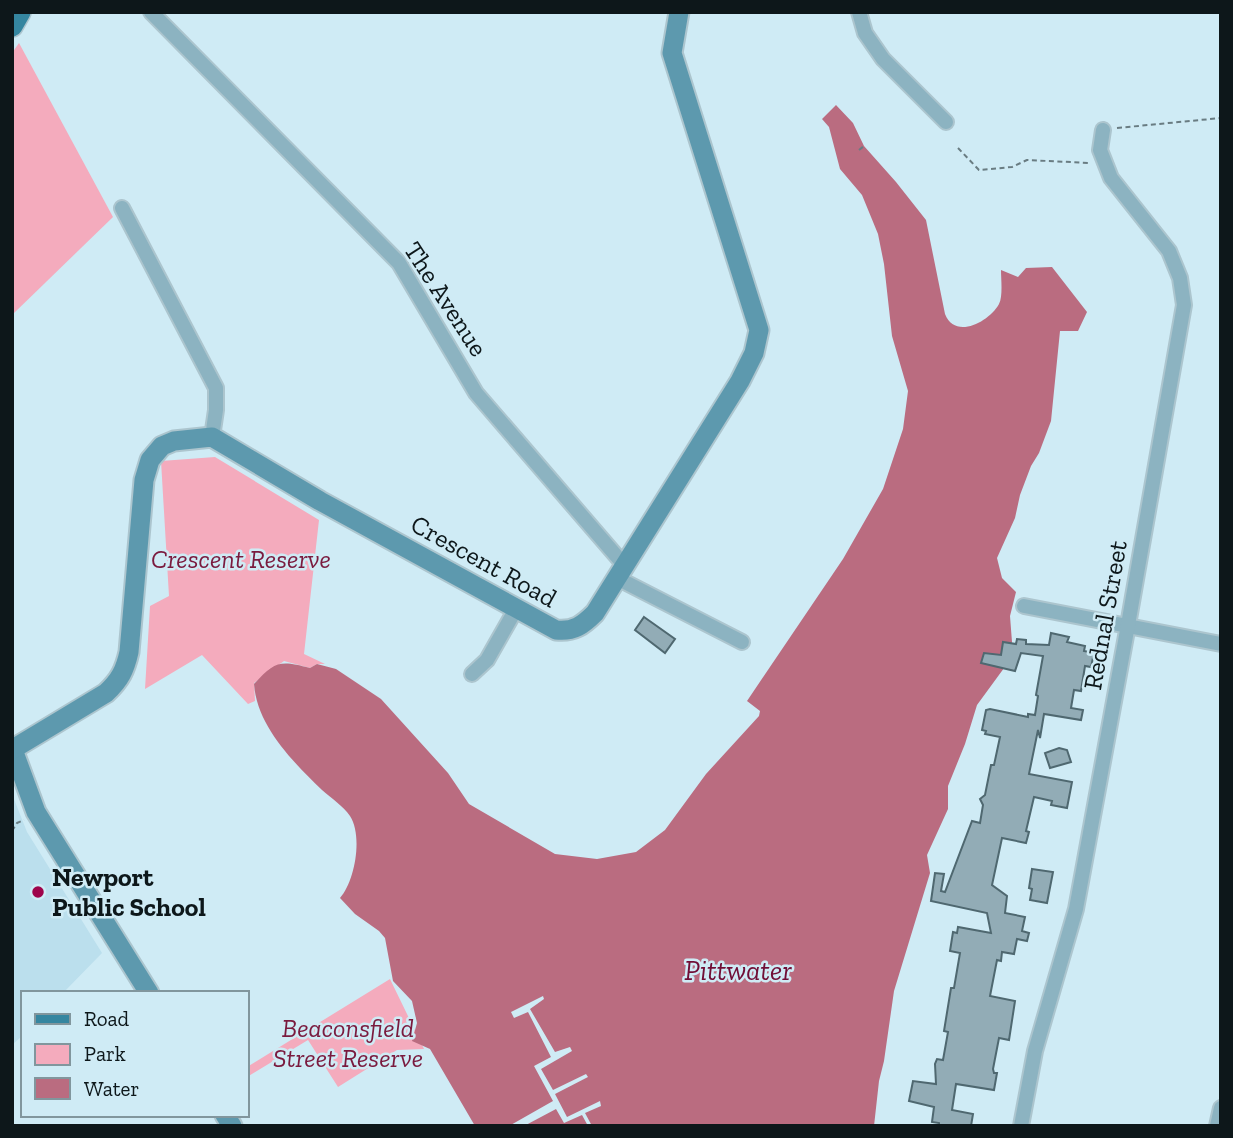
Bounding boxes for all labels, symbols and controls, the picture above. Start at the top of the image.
street label: The Avenue [397,236,495,362]
street label: Crescent Road [405,508,563,614]
street label: Rednal Street [1076,538,1134,692]
park label: Crescent Reserve [151,543,331,575]
place label: Newport Public School [52,861,206,923]
marker: Newport Public School [30,884,46,900]
water label: Pittwater [684,954,792,987]
legend [21,991,248,1117]
text: Road [84,1006,130,1031]
park label: Beaconsfield Street Reserve [273,1012,423,1074]
text: Park [84,1041,126,1066]
text: Water [84,1076,139,1101]

